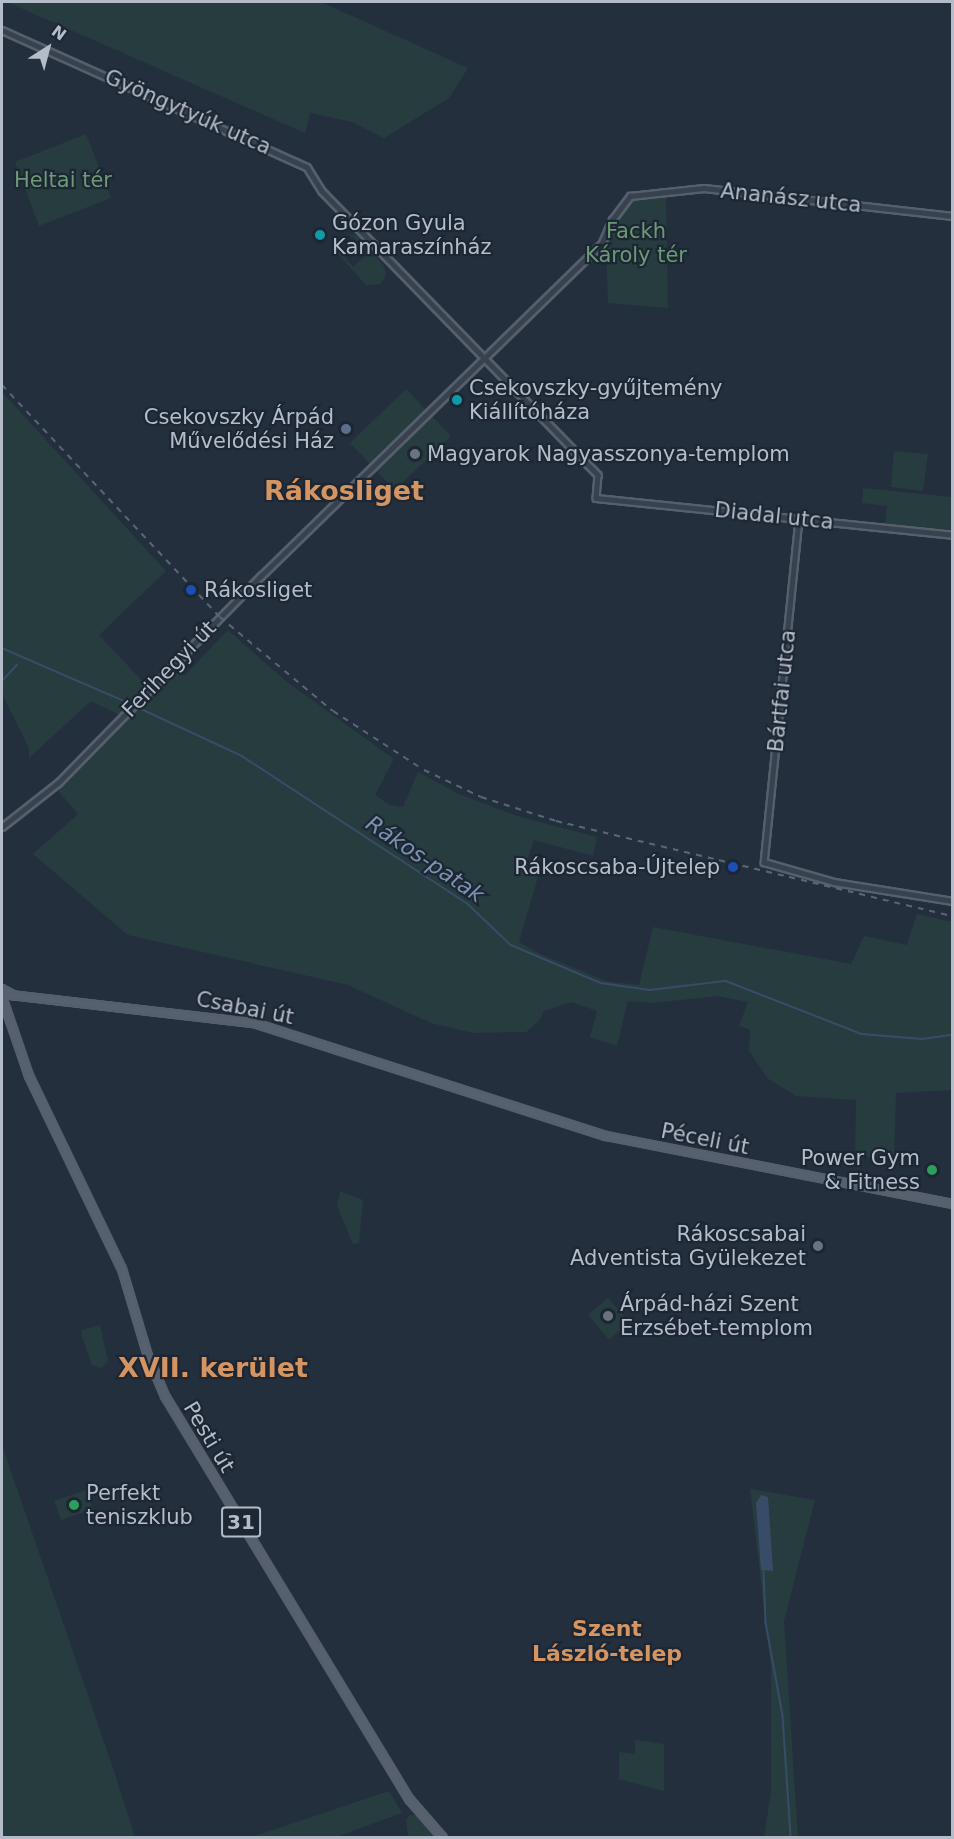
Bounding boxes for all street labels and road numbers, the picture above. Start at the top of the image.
street label: Gyöngytyúk utca [101,64,275,160]
street label: Ananász utca [719,178,863,218]
street label: Diadal utca [713,497,835,535]
street label: Ferihegyi út [117,616,221,722]
street label: Bártfai utca [763,629,801,753]
street label: Csabai út [194,986,296,1030]
street label: Péceli út [659,1118,751,1160]
street label: Pesti út [178,1397,240,1477]
road number: 31 [220,1505,262,1539]

